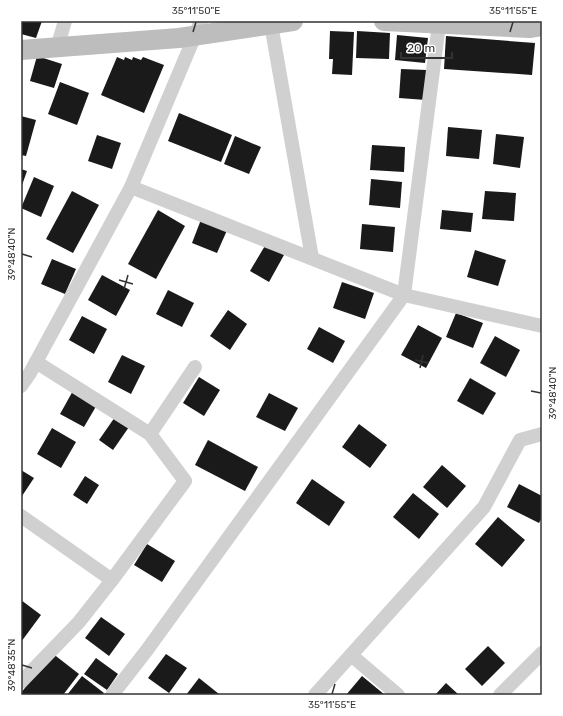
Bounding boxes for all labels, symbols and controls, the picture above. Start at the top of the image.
text: 35°11'50"E [172,5,220,17]
text: 35°11'55"E [489,5,537,17]
scale bar [401,34,452,60]
text: 20 m [407,41,435,55]
text: 39°48'40"N [6,228,18,280]
text: 39°48'40"N [547,367,559,419]
text: 39°48'35"N [6,639,18,691]
text: 35°11'55"E [308,699,356,711]

